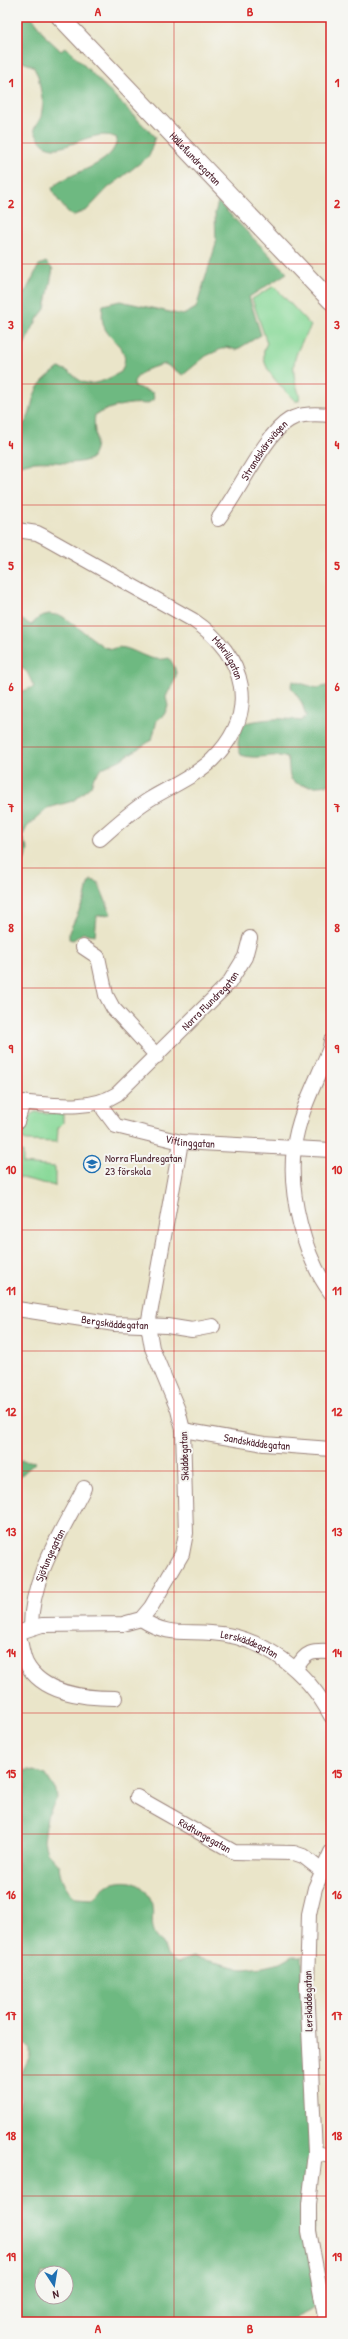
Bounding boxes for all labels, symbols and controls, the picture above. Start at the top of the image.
text: A [95,2,102,20]
text: B [247,2,254,20]
text: 1 [9,73,14,91]
text: 1 [335,73,340,91]
street label: Hälleflundregatan [166,129,224,189]
text: 2 [8,194,15,212]
text: 2 [334,194,341,212]
text: 3 [8,315,14,333]
text: 3 [334,315,340,333]
street label: Strandskärsvägen [237,417,290,483]
text: 4 [9,435,14,453]
text: 4 [335,435,340,453]
text: 5 [8,556,14,574]
text: 5 [334,556,340,574]
street label: Makrillgatan [209,633,246,681]
text: 6 [8,677,14,695]
text: 6 [334,677,340,695]
text: 7 [7,798,15,816]
text: 7 [333,798,341,816]
text: 8 [8,918,14,936]
text: 8 [334,918,340,936]
street label: Norra Flundregatan [178,968,242,1033]
text: 9 [9,1039,14,1057]
text: 9 [335,1039,340,1057]
street label: Vitlinggatan [164,1131,215,1151]
place label: Norra Flundregatan 23 förskola [105,1151,182,1178]
school or university icon: Norra Flundregatan 23 förskola [82,1154,102,1174]
text: 10 [6,1160,16,1178]
text: 10 [332,1160,342,1178]
text: 11 [6,1281,16,1299]
text: 11 [332,1281,342,1299]
street label: Bergskäddegatan [80,1312,149,1332]
text: 12 [6,1402,17,1420]
text: 12 [332,1402,343,1420]
street label: Sandskäddegatan [223,1430,291,1453]
street label: Skäddegatan [176,1431,192,1481]
text: 13 [6,1522,16,1540]
text: 13 [332,1522,342,1540]
street label: Sjötungegatan [32,1526,68,1584]
street label: Lerskäddegatan [220,1627,281,1662]
text: 14 [6,1643,16,1661]
text: 14 [332,1643,342,1661]
text: 15 [6,1764,17,1782]
text: 15 [332,1764,343,1782]
street label: Rödtungegatan [176,1815,234,1856]
text: 16 [6,1885,17,1903]
text: 16 [332,1885,343,1903]
street label: Lerskäddegatan [300,1970,316,2032]
text: 17 [5,2006,17,2024]
text: 17 [331,2006,343,2024]
text: 18 [6,2126,17,2144]
text: 18 [332,2126,343,2144]
text: 19 [6,2247,16,2265]
text: 19 [332,2247,342,2265]
north arrow [34,2265,74,2305]
text: N [52,2287,60,2302]
text: A [95,2319,102,2337]
text: B [247,2319,254,2337]

